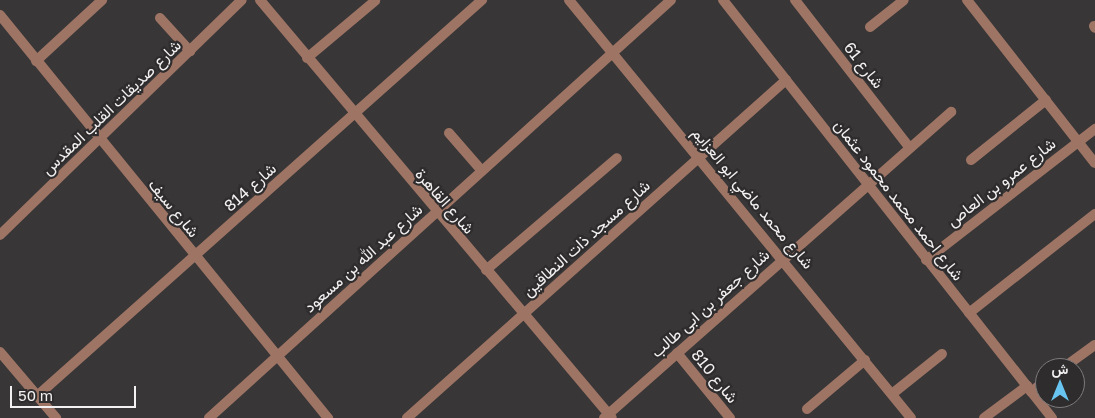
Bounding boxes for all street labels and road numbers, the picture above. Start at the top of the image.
street label: شارع صديقات القلب المقدس [37,35,185,179]
street label: شارع 61 [840,38,888,92]
street label: شارع احمد محمد محمود عثمان [830,116,968,284]
street label: شارع محمد ماضي ابو العزايم [688,123,818,273]
street label: شارع عمرو بن العاص [943,134,1059,230]
street label: شارع 814 [220,159,280,215]
street label: شارع القاهرة [411,164,479,238]
street label: شارع سيف [145,175,203,241]
street label: شارع مسجد ذات النطاقين [518,176,654,300]
street label: شارع عبد الله بن مسعود [300,200,426,316]
street label: شارع جعفر بن ابى طالب [647,245,773,361]
street label: شارع 810 [688,345,742,407]

